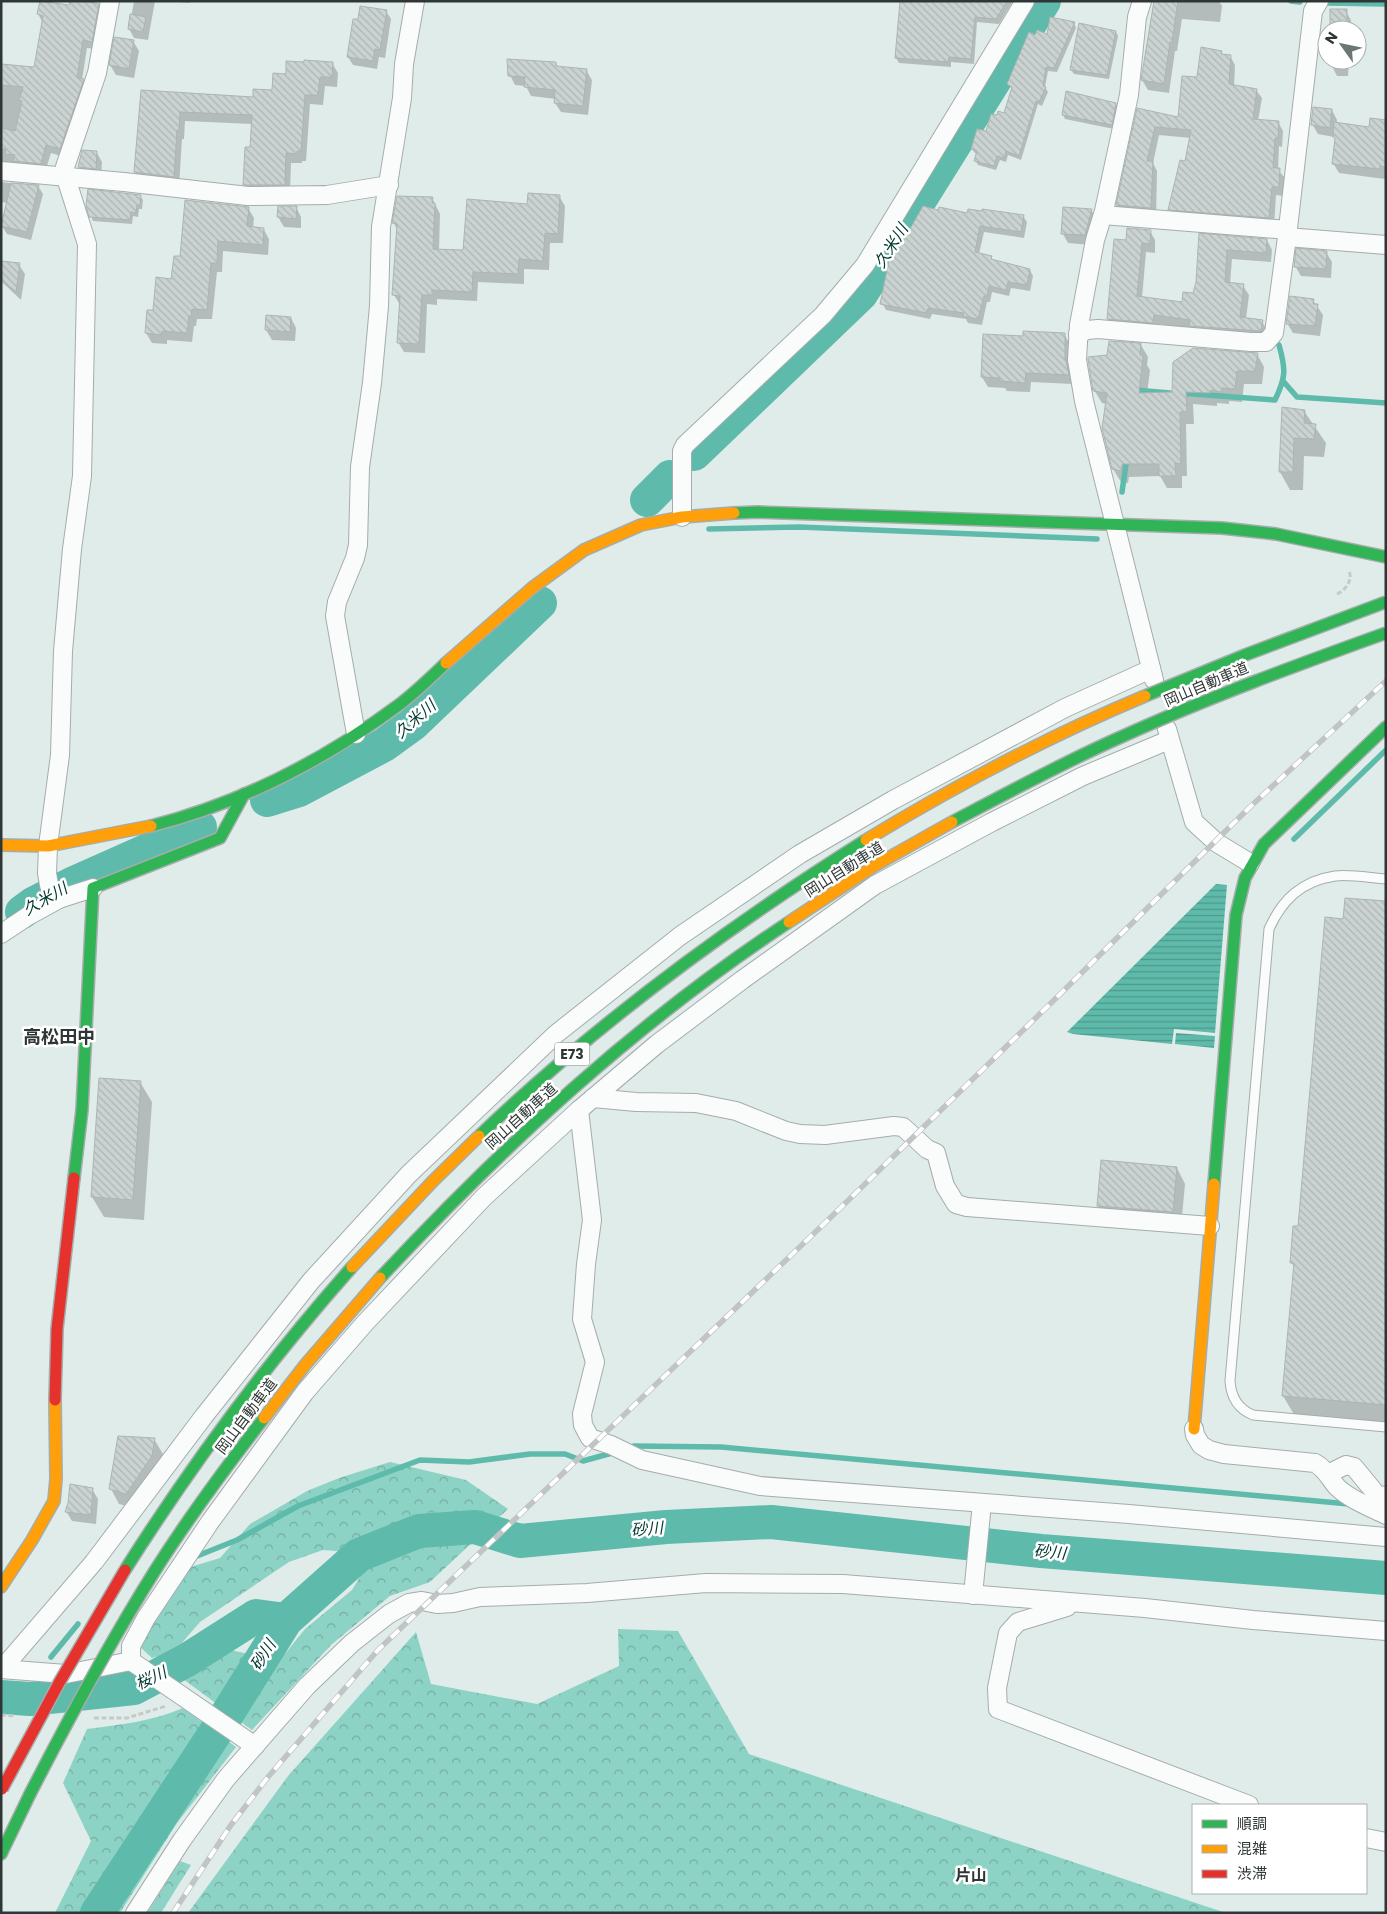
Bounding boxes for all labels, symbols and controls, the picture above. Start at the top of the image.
north arrow [1317,20,1367,70]
text: N [1320,28,1342,48]
water label: 久米川 [869,218,915,272]
street label: 岡山自動車道 [1160,657,1252,711]
water label: 久米川 [389,693,442,743]
street label: 岡山自動車道 [800,836,888,902]
water label: 久米川 [18,876,73,921]
district label: 高松田中 [23,1024,95,1049]
road number: E73 [554,1042,590,1066]
street label: 岡山自動車道 [481,1078,561,1154]
street label: 岡山自動車道 [211,1374,281,1458]
water label: 砂川 [630,1516,666,1542]
water label: 砂川 [1033,1539,1069,1565]
water label: 砂川 [245,1634,282,1675]
water label: 桜川 [132,1660,172,1695]
legend [1192,1804,1367,1894]
text: 順調 [1237,1813,1267,1834]
text: 混雑 [1237,1838,1267,1859]
text: 渋滞 [1237,1863,1267,1884]
district label: 片山 [955,1864,987,1887]

